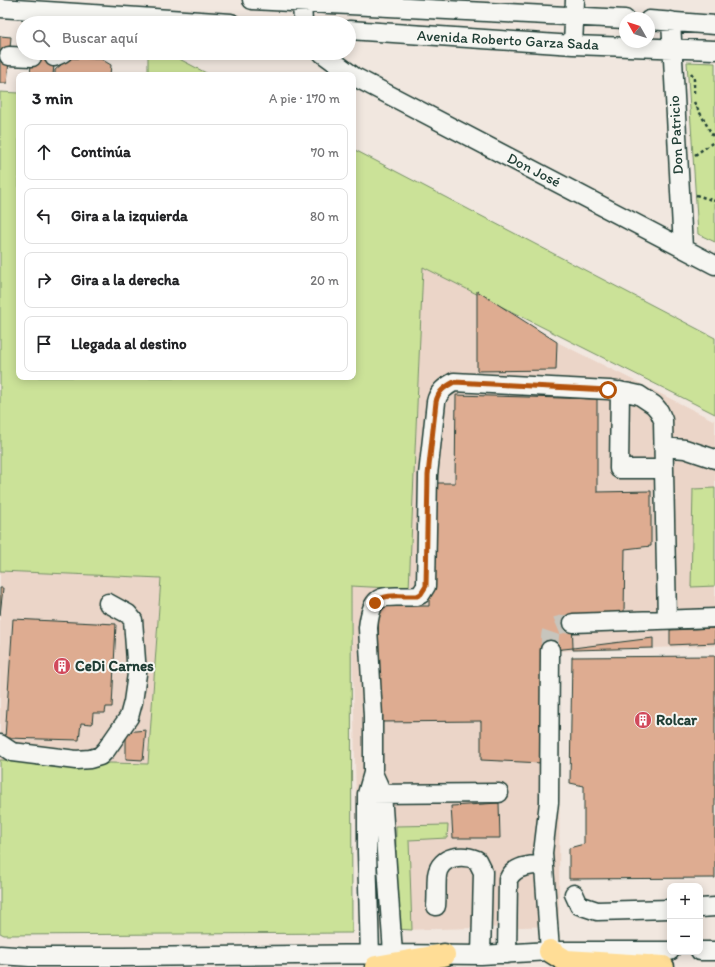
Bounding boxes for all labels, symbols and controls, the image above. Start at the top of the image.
north arrow [619,12,655,48]
search box [16,16,356,60]
street label: Avenida Roberto Garza Sada [416,26,600,54]
icon: search [30,27,52,49]
text: Buscar aquí [62,29,138,47]
text: 3 min [32,88,73,108]
text: A pie · 170 m [269,91,340,106]
street label: Don Patricio [665,95,687,175]
icon: ahead [33,141,55,163]
text: Continúa [71,143,131,161]
text: 70 m [311,145,339,160]
street label: Don José [504,149,564,191]
icon: left [33,205,55,227]
text: Gira a la izquierda [71,207,188,225]
text: 80 m [310,209,339,224]
icon: right [33,269,55,291]
text: Gira a la derecha [71,271,180,289]
text: 20 m [310,273,339,288]
icon: arrive [33,333,55,355]
text: Llegada al destino [71,335,187,353]
route start [599,381,617,399]
route end [366,594,384,612]
building icon: CeDi Carnes [52,656,72,676]
place label: CeDi Carnes [75,657,154,675]
building icon: Rolcar [633,710,653,730]
place label: Rolcar [656,711,698,729]
map controls [667,883,703,955]
button: + [667,883,703,919]
button: − [667,919,703,955]

